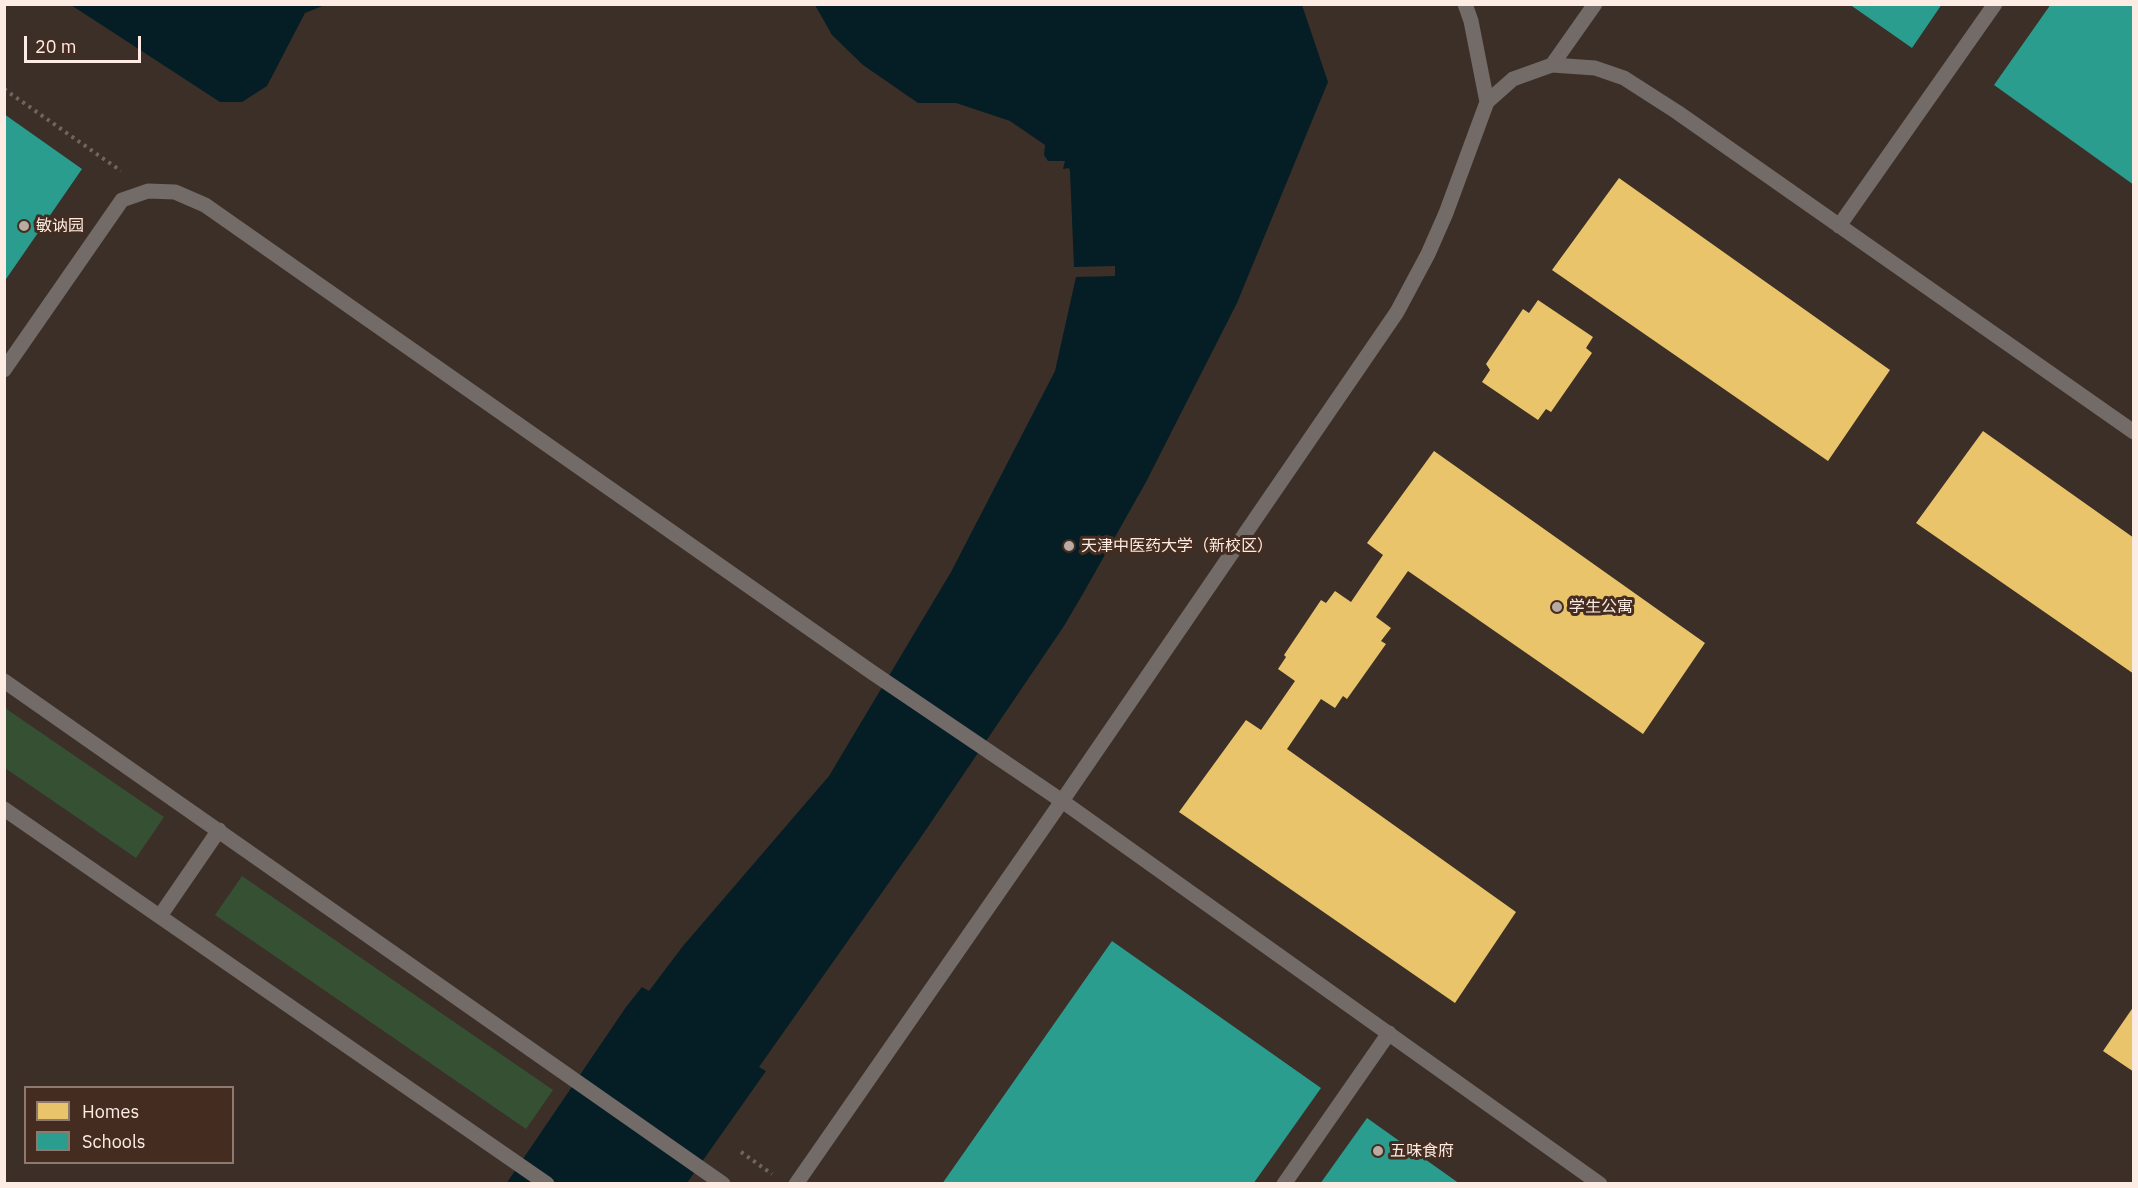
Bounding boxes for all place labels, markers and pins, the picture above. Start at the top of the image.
place label: 敏讷园 [36,216,84,236]
marker: 敏讷园 [17,219,31,233]
place label: 天津中医药大学（新校区） [1081,536,1273,556]
marker: 天津中医药大学（新校区） [1062,539,1076,553]
place label: 学生公寓 [1569,597,1633,617]
marker: 学生公寓 [1550,600,1564,614]
place label: 五味食府 [1390,1141,1454,1161]
marker: 五味食府 [1371,1144,1385,1158]

